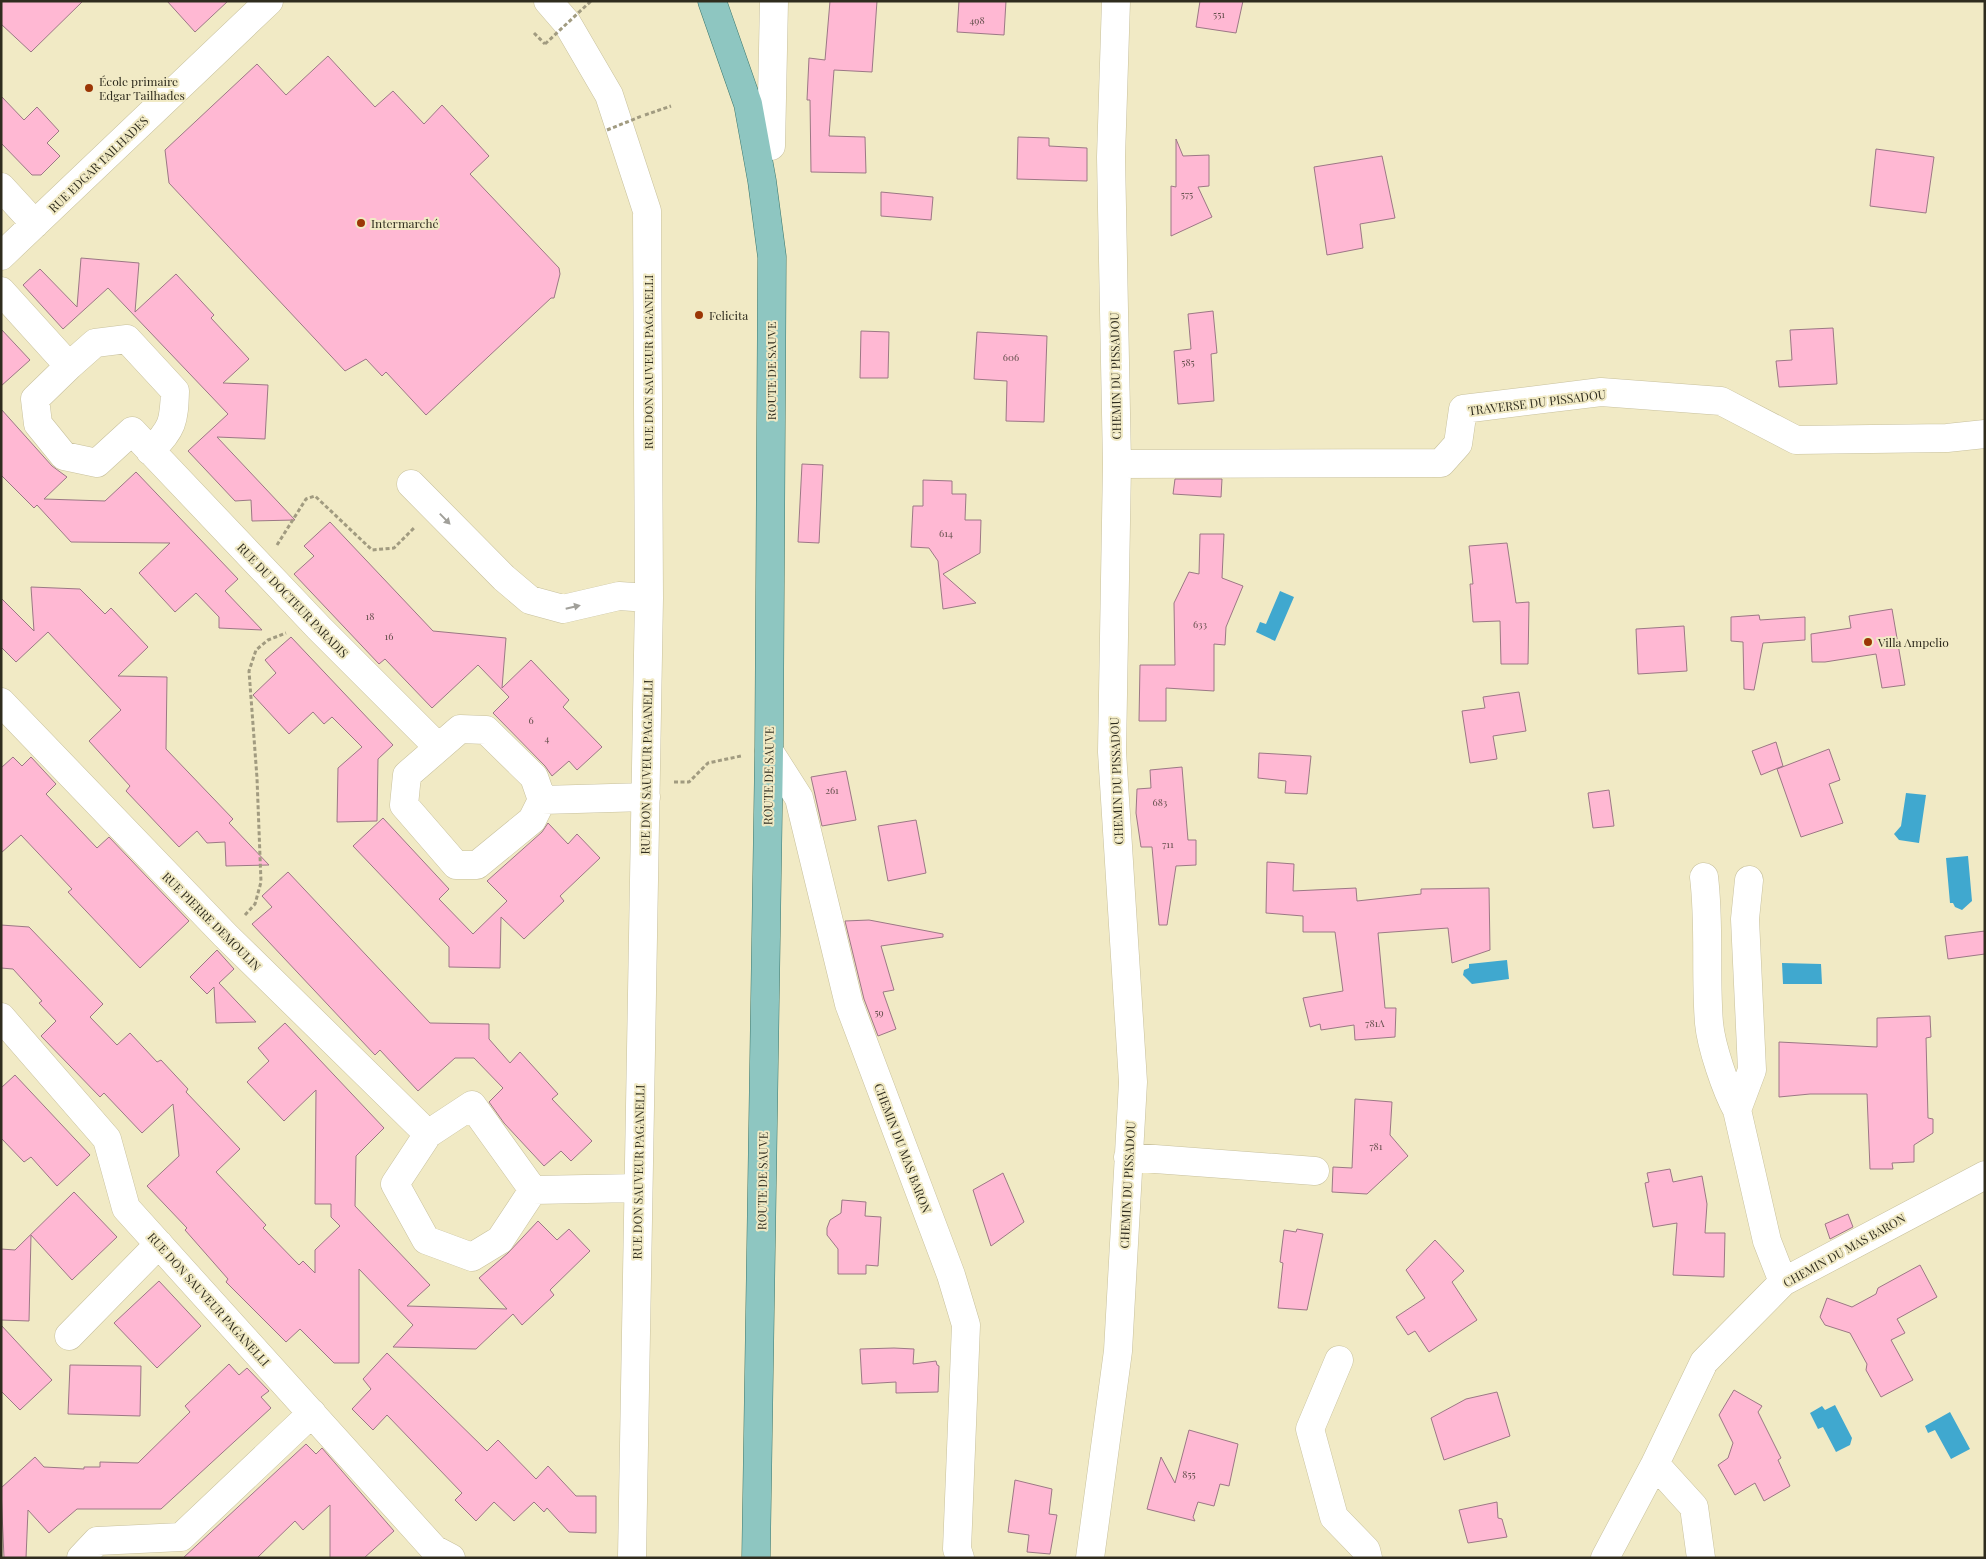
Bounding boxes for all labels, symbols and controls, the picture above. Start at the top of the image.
house number: 551 [1213,7,1225,21]
house number: 498 [969,13,985,27]
place label: École primaire Edgar Tailhades [99,73,185,103]
marker: École primaire Edgar Tailhades [83,82,95,94]
street label: RUE EDGAR TAILHADES [45,112,151,216]
house number: 575 [1181,187,1193,201]
place label: Intermarché [371,215,439,231]
marker: Intermarché [355,217,367,229]
street label: RUE DON SAUVEUR PAGANELLI [640,275,656,449]
place label: Felicita [709,307,748,323]
marker: Felicita [693,309,705,321]
street label: CHEMIN DU PISSADOU [1106,312,1124,440]
street label: ROUTE DE SAUVE [763,322,779,420]
house number: 606 [1003,350,1019,364]
house number: 585 [1181,355,1195,369]
street label: TRAVERSE DU PISSADOU [1467,386,1607,418]
one-way arrow [439,512,451,524]
house number: 614 [939,526,953,540]
street label: RUE DU DOCTEUR PARADIS [234,539,352,661]
one-way arrow [566,603,581,611]
house number: 18 [366,609,374,623]
house number: 633 [1193,617,1208,631]
house number: 16 [385,629,393,643]
place label: Villa Ampelio [1877,634,1949,650]
marker: Villa Ampelio [1862,636,1874,648]
street label: RUE DON SAUVEUR PAGANELLI [636,680,656,854]
house number: 6 [528,713,534,727]
street label: CHEMIN DU PISSADOU [1106,717,1126,845]
street label: ROUTE DE SAUVE [759,727,777,825]
house number: 4 [545,731,550,745]
house number: 261 [825,783,839,797]
house number: 683 [1153,795,1168,809]
house number: 711 [1162,837,1174,851]
street label: RUE PIERRE DEMOULIN [159,868,265,974]
house number: 59 [874,1005,884,1019]
house number: 781A [1365,1016,1385,1030]
street label: CHEMIN DU MAS BARON [871,1081,935,1216]
street label: RUE DON SAUVEUR PAGANELLI [628,1085,648,1259]
street label: CHEMIN DU PISSADOU [1116,1121,1138,1249]
street label: ROUTE DE SAUVE [753,1132,771,1230]
house number: 781 [1370,1139,1383,1153]
street label: CHEMIN DU MAS BARON [1780,1209,1909,1290]
street label: RUE DON SAUVEUR PAGANELLI [145,1229,273,1369]
house number: 855 [1182,1467,1196,1481]

